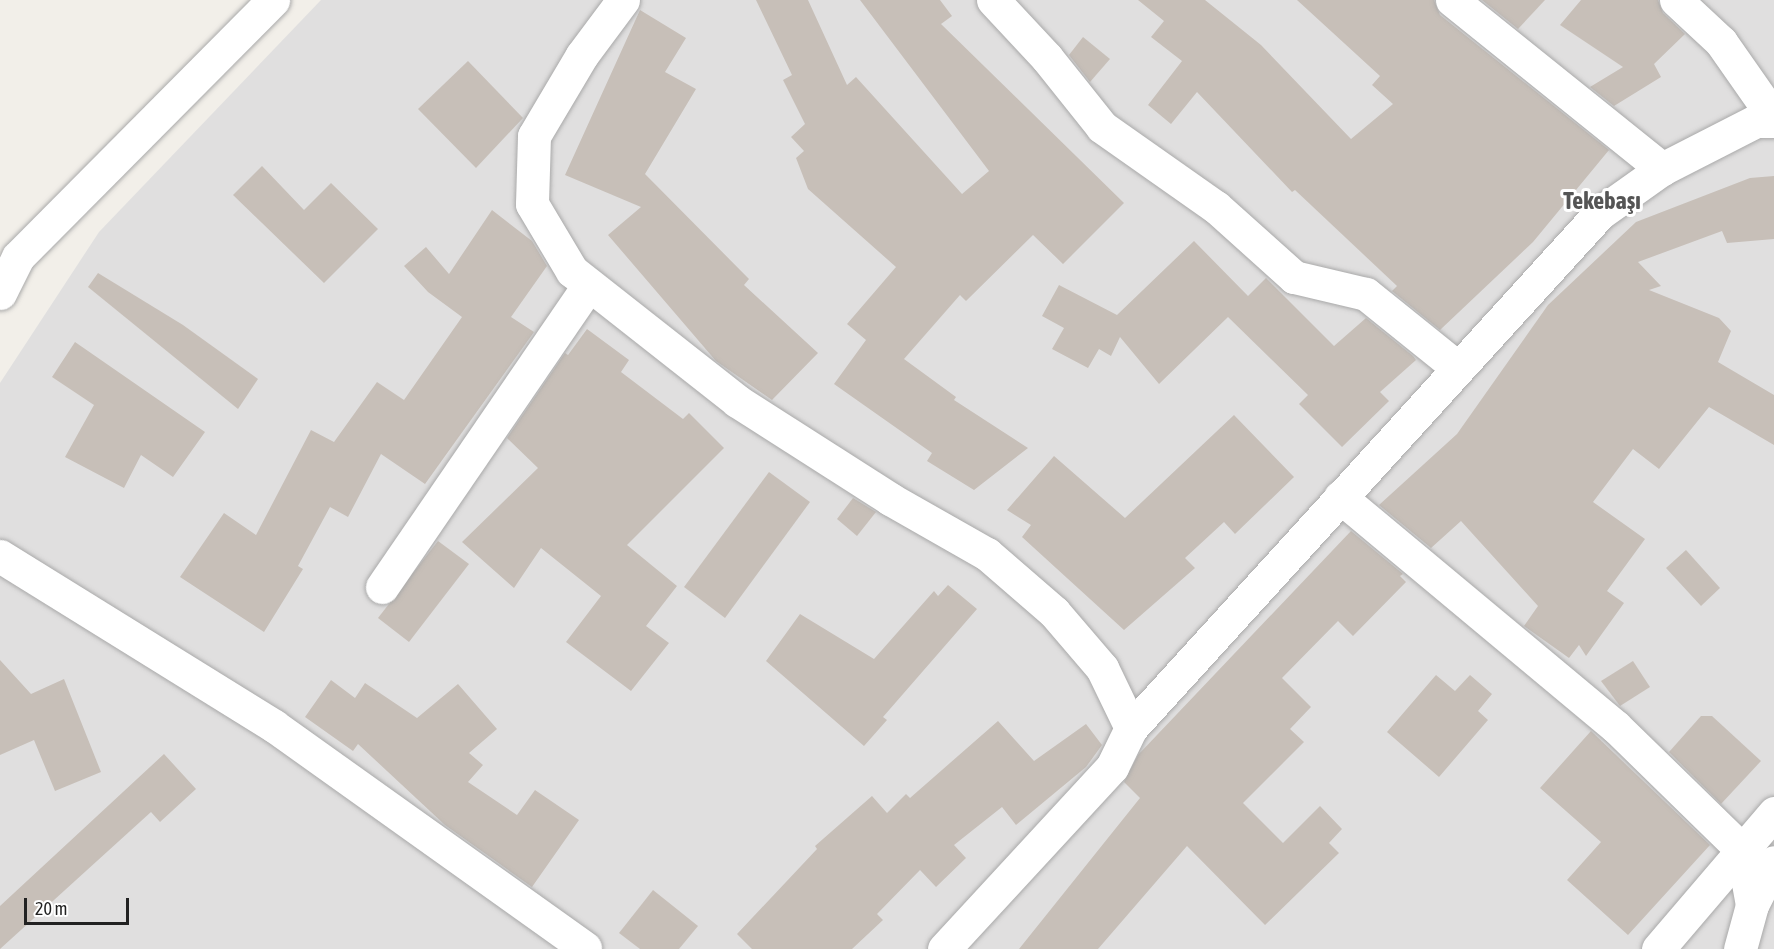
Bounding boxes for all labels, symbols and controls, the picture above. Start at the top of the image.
district label: Tekebaşı [1563,187,1641,215]
scale bar [27,886,132,924]
text: 20 m [35,898,67,919]

